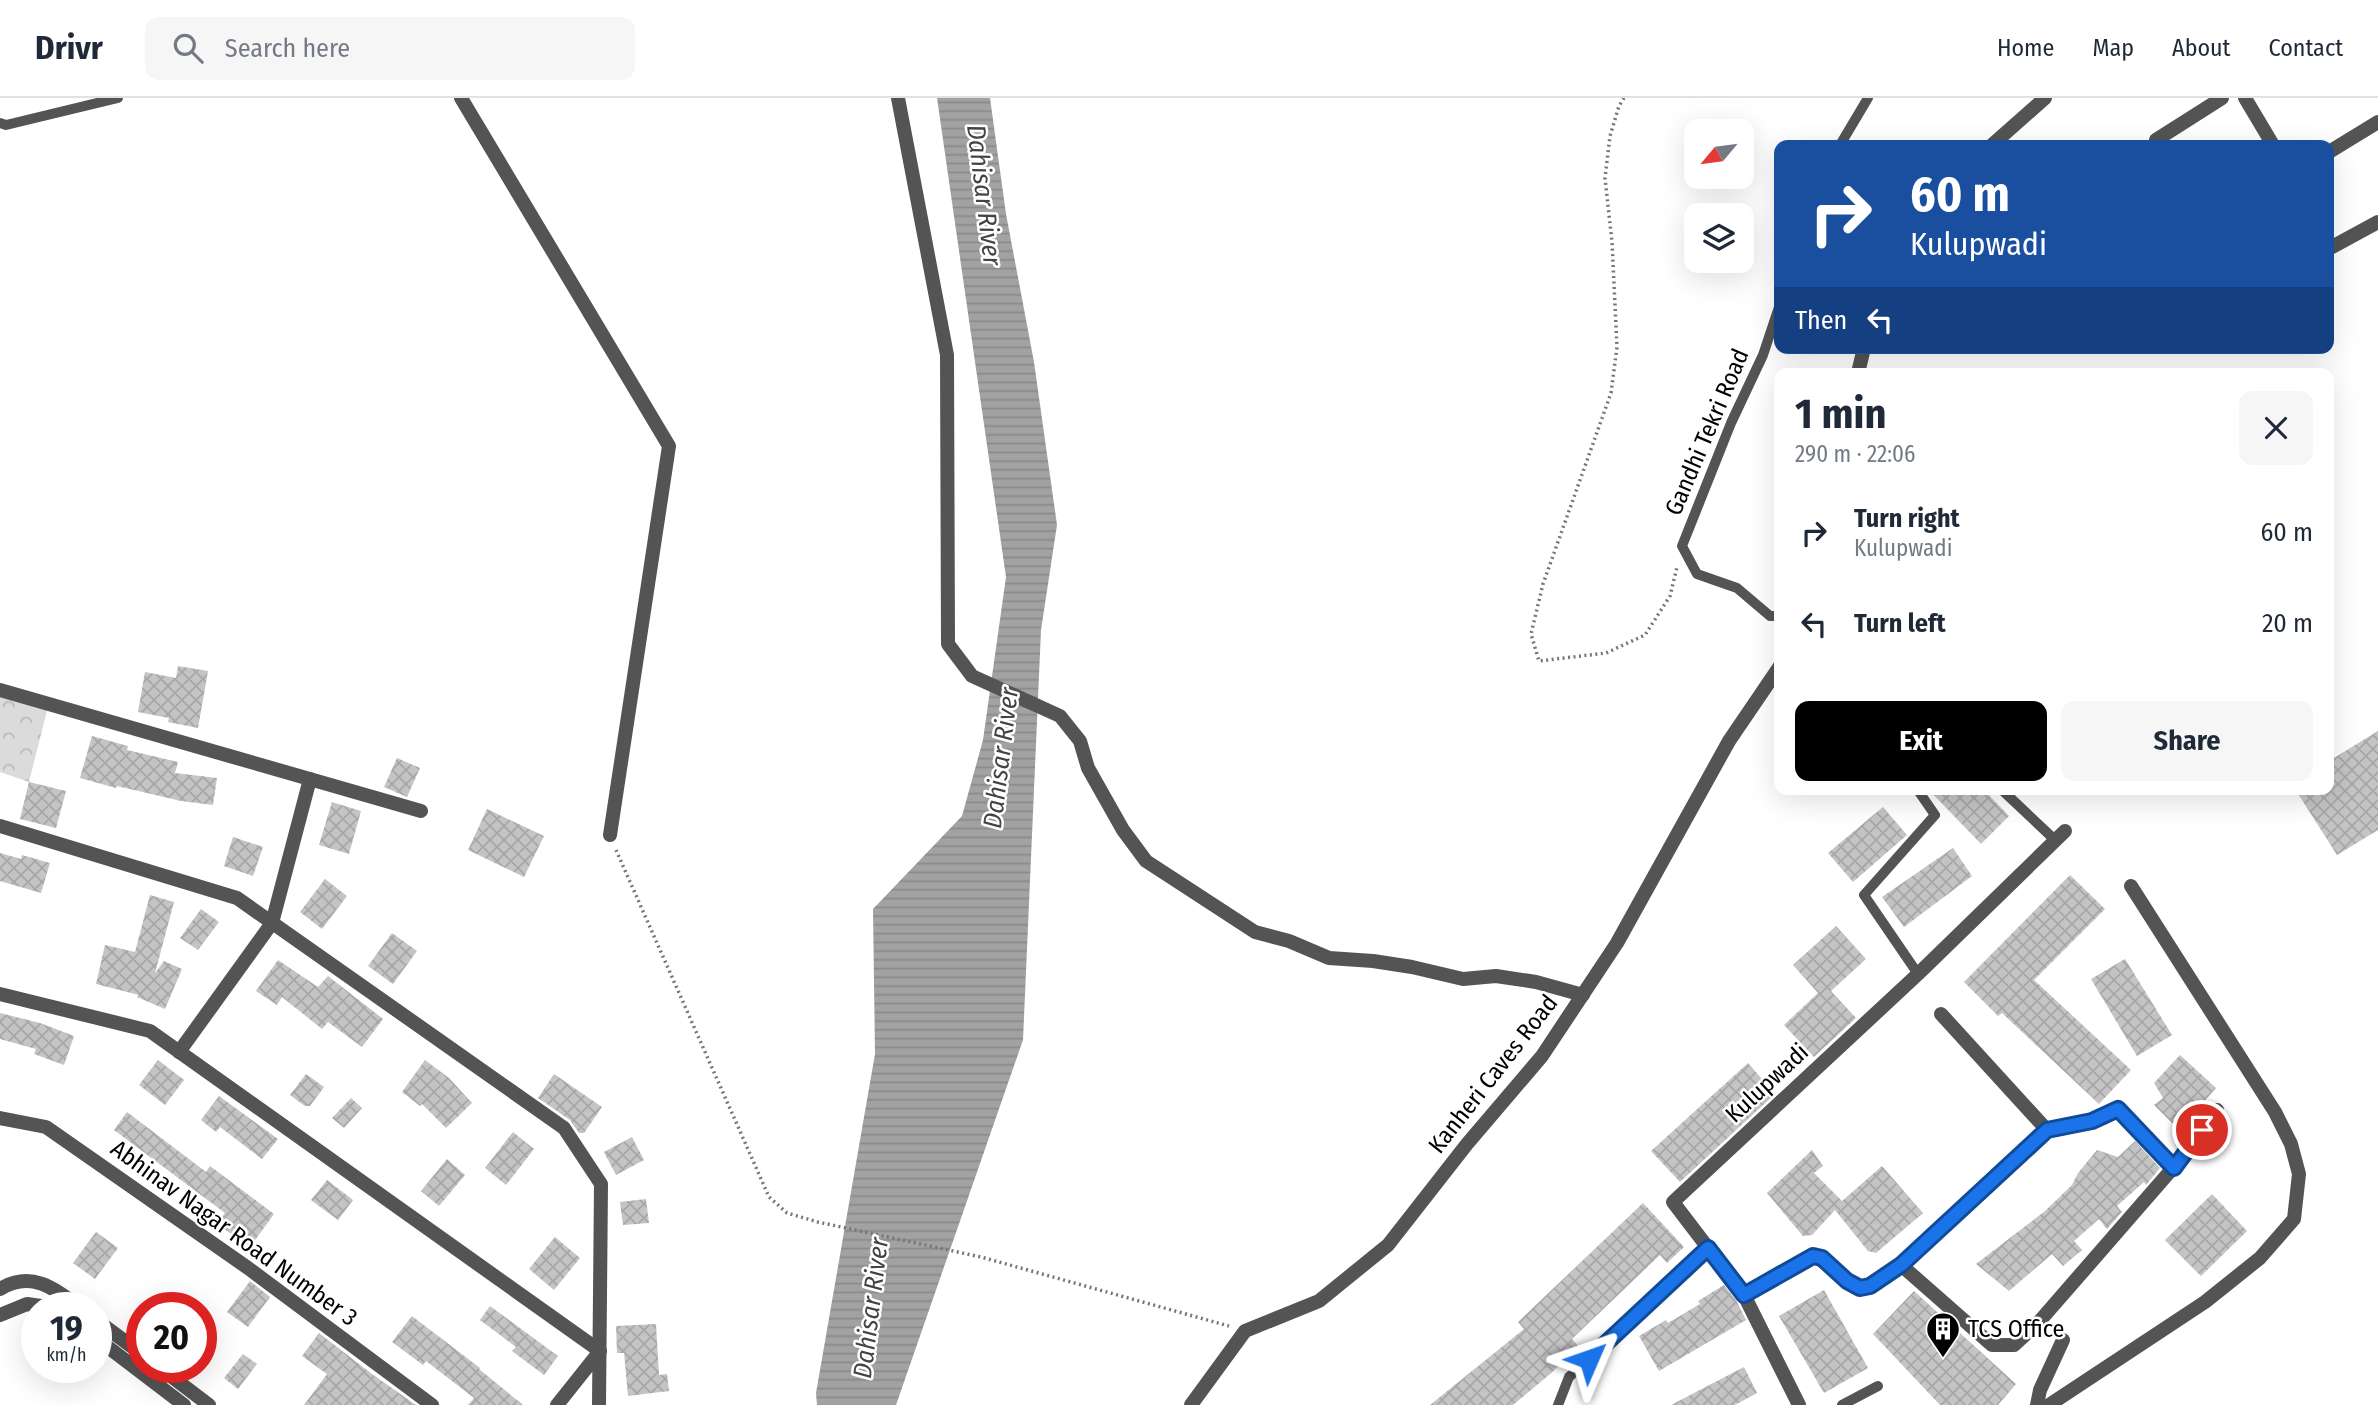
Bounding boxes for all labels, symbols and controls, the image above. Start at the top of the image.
search box [145,17,635,80]
text: Drivr [35,28,103,68]
icon: search [169,29,207,67]
text: Search here [225,33,350,64]
text: Home [1997,34,2054,62]
text: Map [2092,34,2134,62]
text: About [2172,34,2230,62]
text: Contact [2268,34,2343,62]
north arrow [1684,119,1754,189]
map controls [1684,119,1754,273]
water label: Dahisar River [960,123,1008,268]
text: 60 m [1910,165,2010,224]
icon: right [1795,168,1886,259]
button: layers [1684,203,1754,273]
text: Kulupwadi [1910,225,2047,263]
icon: left [1861,301,1899,339]
text: Then [1795,305,1847,336]
street label: Gandhi Tekri Road [1659,345,1755,519]
text: 1 min [1795,389,1886,439]
button: close [2239,391,2313,465]
text: 290 m · 22:06 [1795,440,1915,468]
text: Turn right [1854,503,1960,534]
icon: right [1795,514,1833,552]
text: 60 m [2260,517,2313,548]
text: Kulupwadi [1854,534,1953,562]
icon: left [1795,605,1833,643]
text: Turn left [1854,608,1946,639]
text: 20 m [2262,608,2313,639]
water label: Dahisar River [977,685,1025,830]
button: Exit [1795,701,2047,781]
button: Share [2061,701,2313,781]
street label: Kanheri Caves Road [1423,989,1563,1159]
street label: Kulupwadi [1720,1038,1814,1128]
pin [2172,1100,2232,1160]
icon: arrive [2183,1111,2221,1149]
street label: Abhinav Nagar Road Number 3 [105,1134,363,1332]
water label: Dahisar River [847,1235,895,1380]
speed limit sign: 20 [126,1292,217,1383]
text: 19 [50,1307,83,1349]
building icon: TCS Office [1924,1310,1962,1359]
place label: TCS Office [1968,1315,2064,1343]
position arrow [1552,1322,1626,1396]
text: km/h [46,1344,87,1366]

